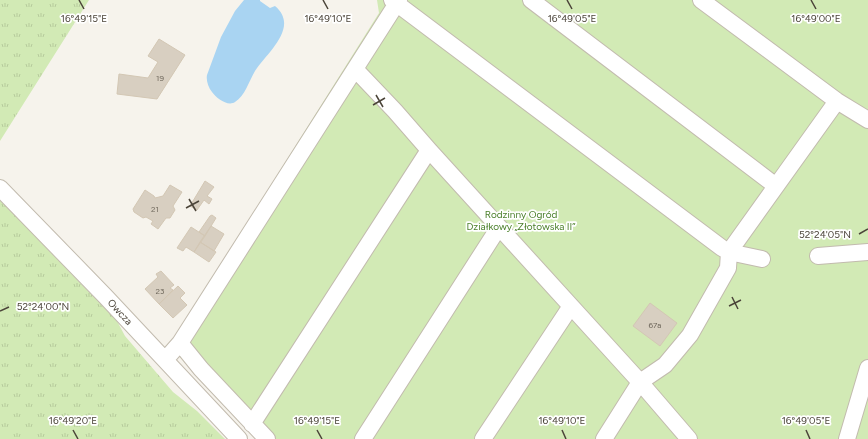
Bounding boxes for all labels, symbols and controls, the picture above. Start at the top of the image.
text: 16°49'15"E [61,12,107,25]
text: 16°49'10"E [304,12,352,25]
text: 16°49'05"E [548,12,596,25]
text: 16°49'00"E [791,12,841,25]
house number: 19 [156,73,164,83]
house number: 21 [151,204,159,214]
park label: Rodzinny Ogród Działkowy „Złotowska II” [466,208,576,233]
text: 52°24'05"N [799,228,851,241]
house number: 23 [156,286,164,296]
street label: Owcza [105,296,135,328]
text: 52°24'00"N [17,300,69,313]
house number: 67a [649,320,661,330]
text: 16°49'20"E [49,414,97,427]
text: 16°49'15"E [294,414,340,427]
text: 16°49'10"E [538,414,586,427]
text: 16°49'05"E [782,414,830,427]

